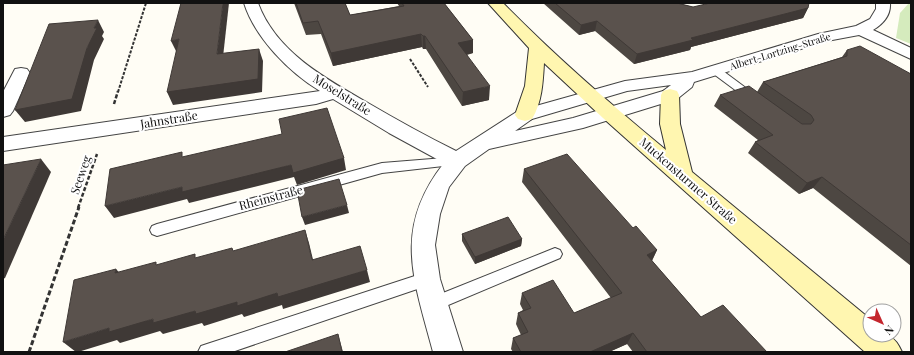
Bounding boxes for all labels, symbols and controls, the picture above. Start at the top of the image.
street label: Albert-Lortzing-Straße [727,29,832,73]
street label: Moselstraße [310,70,375,118]
street label: Jahnstraße [138,107,199,132]
street label: Muckensturmer Straße [636,133,741,227]
street label: Seeweg [66,152,94,196]
street label: Rheinstraße [237,181,304,213]
north arrow [862,303,902,343]
text: N [881,322,898,339]

